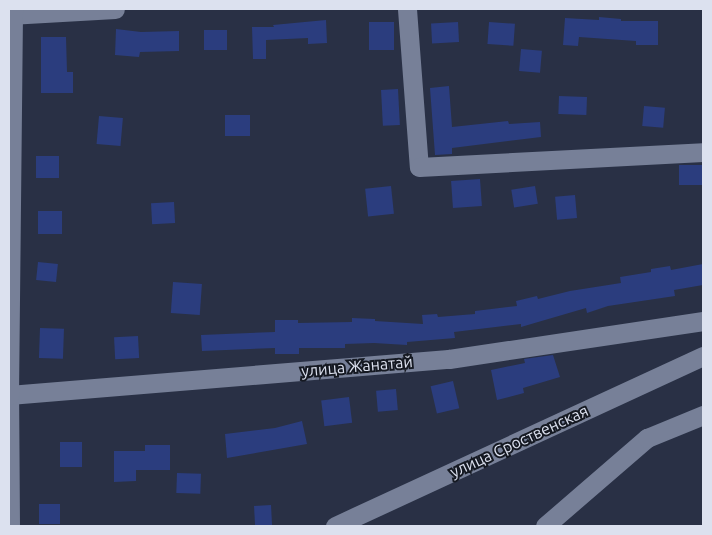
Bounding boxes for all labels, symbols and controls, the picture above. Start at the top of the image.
street label: улица Жанатай [300,352,414,380]
street label: улица Сроственская [447,401,591,481]

